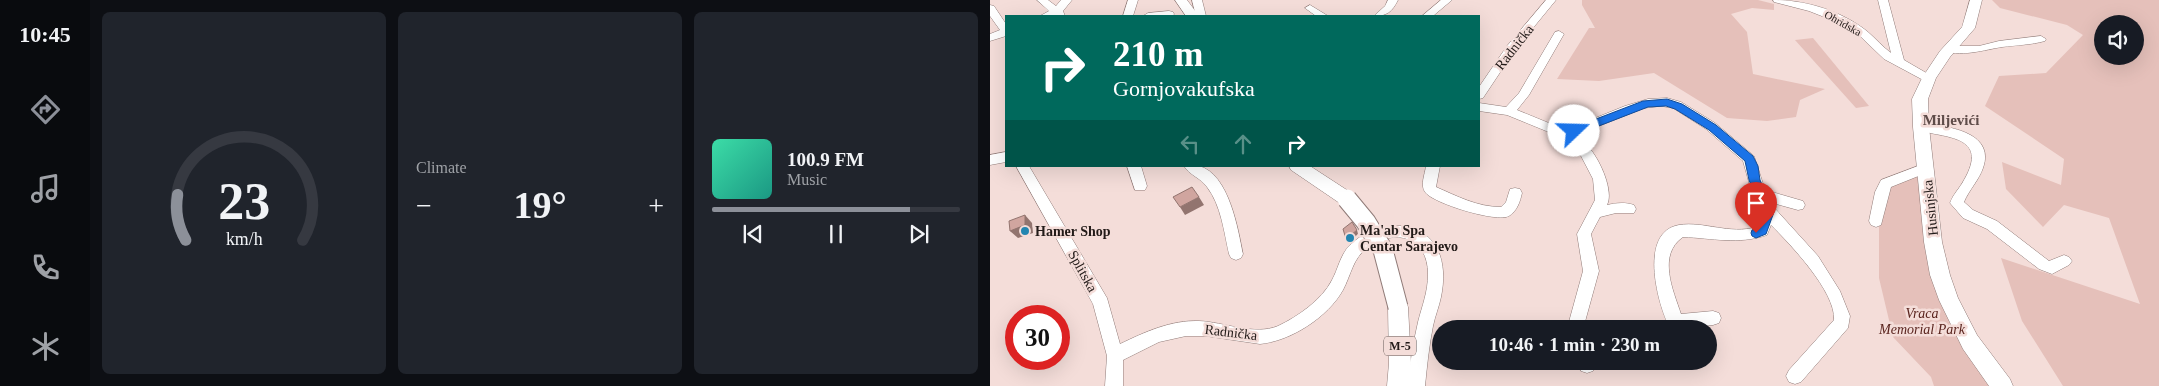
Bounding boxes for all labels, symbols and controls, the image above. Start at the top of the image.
street label: Ohridska [1822,8,1864,38]
map controls [2094,15,2144,65]
button: sound [2094,15,2144,65]
street label: Radnička [1492,21,1537,73]
text: 10:45 [19,22,71,47]
icon: right [1030,35,1095,100]
text: 210 m [1113,35,1203,74]
text: Gornjovakufska [1113,76,1255,101]
icon: directions [28,92,63,127]
position arrow [1547,104,1599,156]
district label: Miljevići [1923,112,1979,128]
icon: left [1176,130,1204,158]
icon: ahead [1229,130,1257,158]
icon: right [1282,130,1310,158]
text: 100.9 FM [787,149,864,170]
text: Climate [416,159,467,176]
icon: music [28,171,63,206]
text: Music [787,171,827,188]
text: 23 [218,173,270,230]
street label: Husinjska [1920,179,1941,237]
pin [1735,182,1777,233]
text: 19° [513,184,567,226]
icon: arrive [1742,189,1770,217]
text: − [416,190,432,221]
text: + [648,190,664,221]
icon: previous [739,220,767,248]
icon: pause [822,220,850,248]
icon: next [905,220,933,248]
place label: Ma'ab Spa Centar Sarajevo [1360,223,1458,254]
place label: Hamer Shop [1035,224,1111,239]
marker: Hamer Shop [1019,225,1031,237]
text: km/h [226,229,262,249]
marker: Ma'ab Spa Centar Sarajevo [1344,232,1356,244]
street label: Splitska [1065,248,1100,295]
icon: phone [28,250,63,285]
speed limit sign: 30 [1005,305,1070,370]
park label: Vraca Memorial Park [1878,306,1966,337]
street label: Radnička [1204,322,1259,343]
icon: climate [28,329,63,364]
text: 10:46 · 1 min · 230 m [1489,334,1660,355]
road number: M-5 [1384,336,1416,356]

